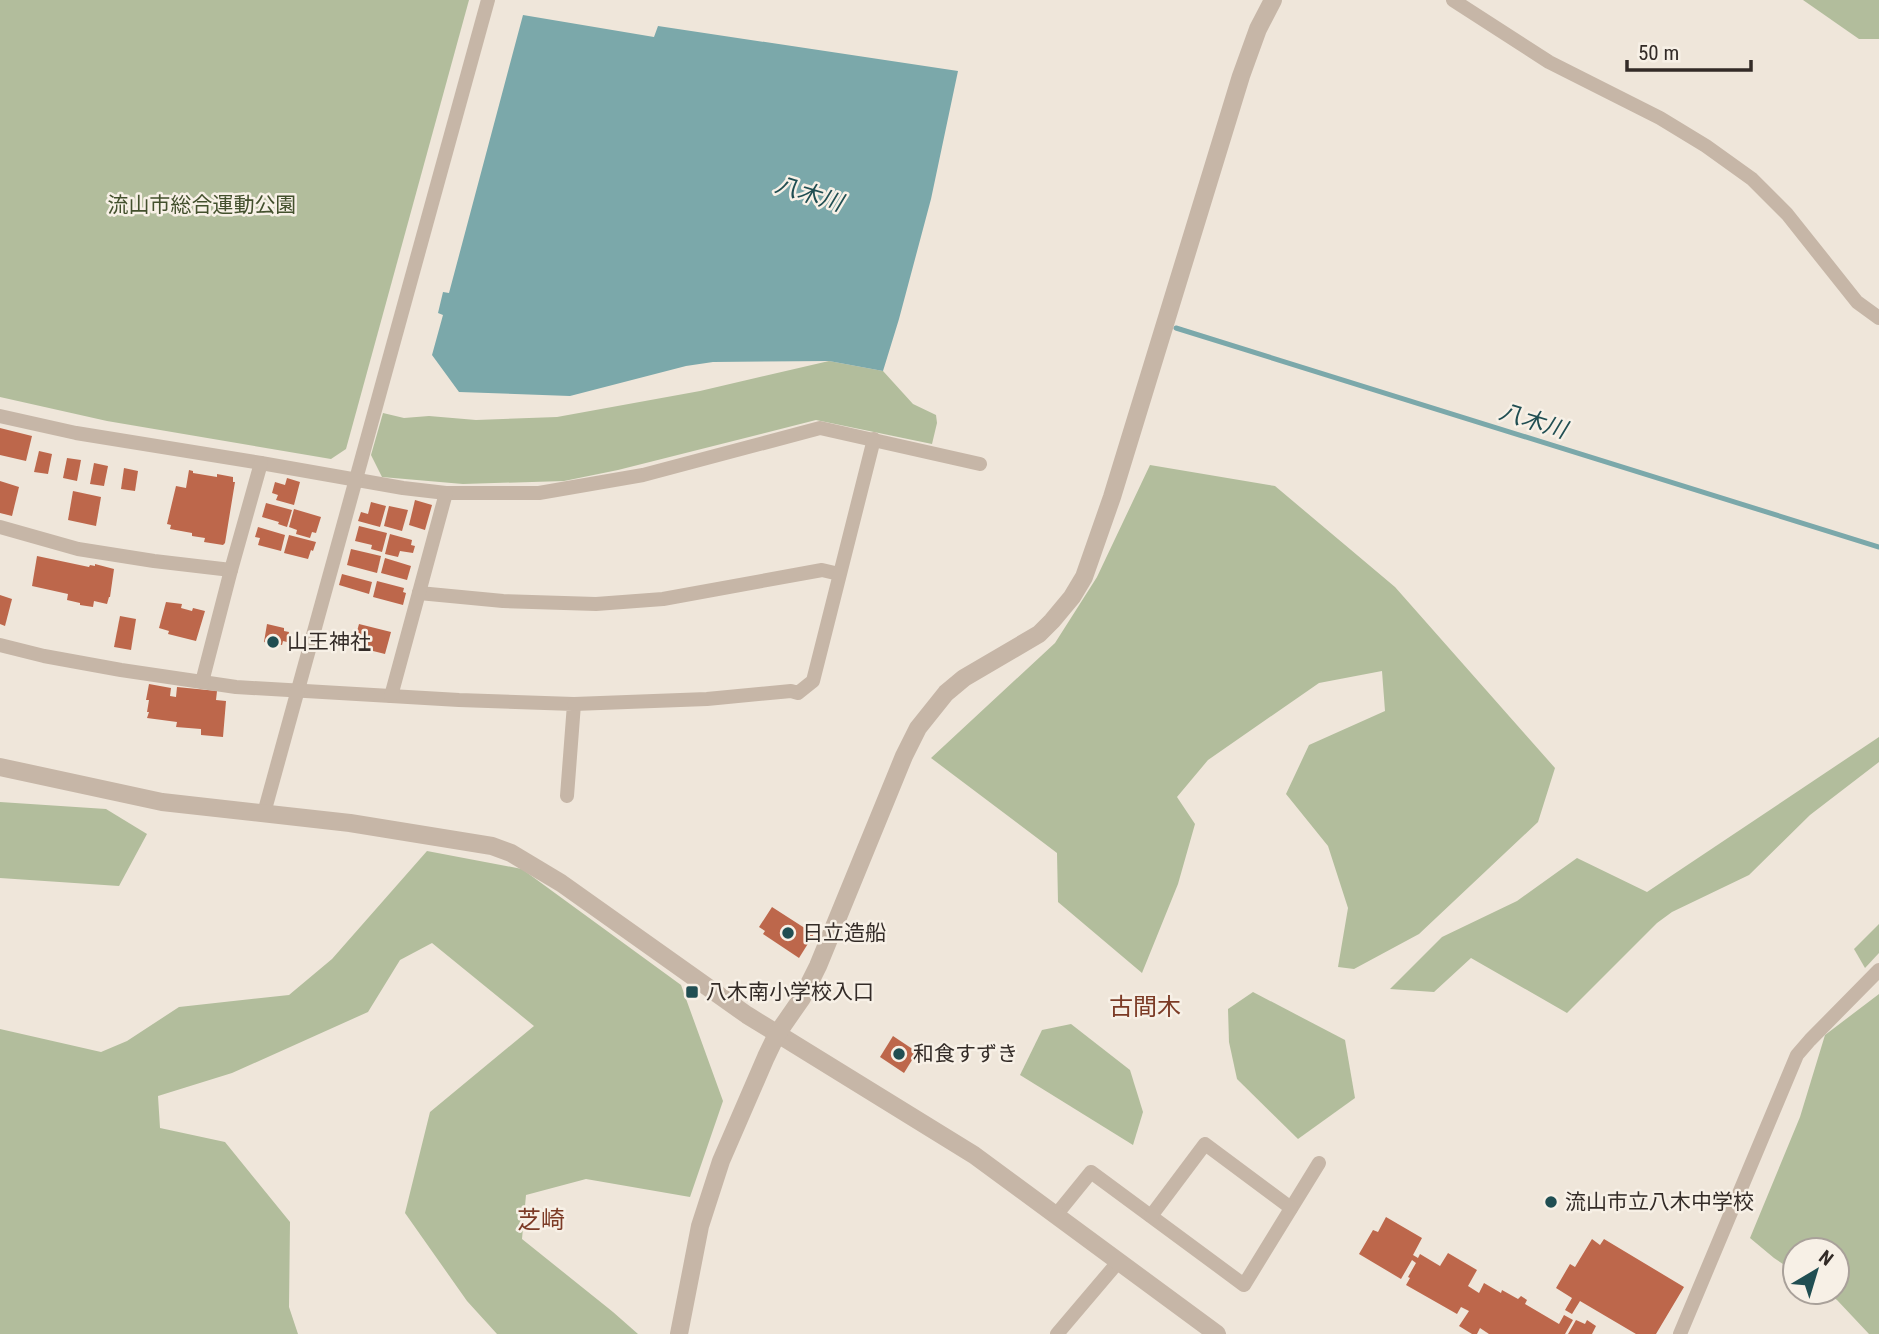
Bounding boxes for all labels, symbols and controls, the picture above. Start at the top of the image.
scale bar [1627,28,1751,72]
text: 50 m [1638,41,1679,65]
water label: 八木川 [772,171,849,218]
park label: 流山市総合運動公園 [108,193,297,217]
water label: 八木川 [1496,398,1573,445]
place label: 山王神社 [287,630,371,654]
marker: 山王神社 [265,634,281,650]
place label: 日立造船 [802,921,886,945]
marker: 日立造船 [780,925,796,941]
place label: 八木南小学校入口 [706,980,874,1004]
marker: 八木南小学校入口 [684,984,700,1000]
district label: 古間木 [1109,993,1181,1021]
place label: 和食すずき [913,1042,1018,1066]
marker: 和食すずき [891,1046,907,1062]
place label: 流山市立八木中学校 [1565,1190,1754,1214]
marker: 流山市立八木中学校 [1543,1194,1559,1210]
district label: 芝崎 [517,1206,565,1234]
north arrow [1781,1236,1851,1306]
text: N [1814,1245,1838,1271]

